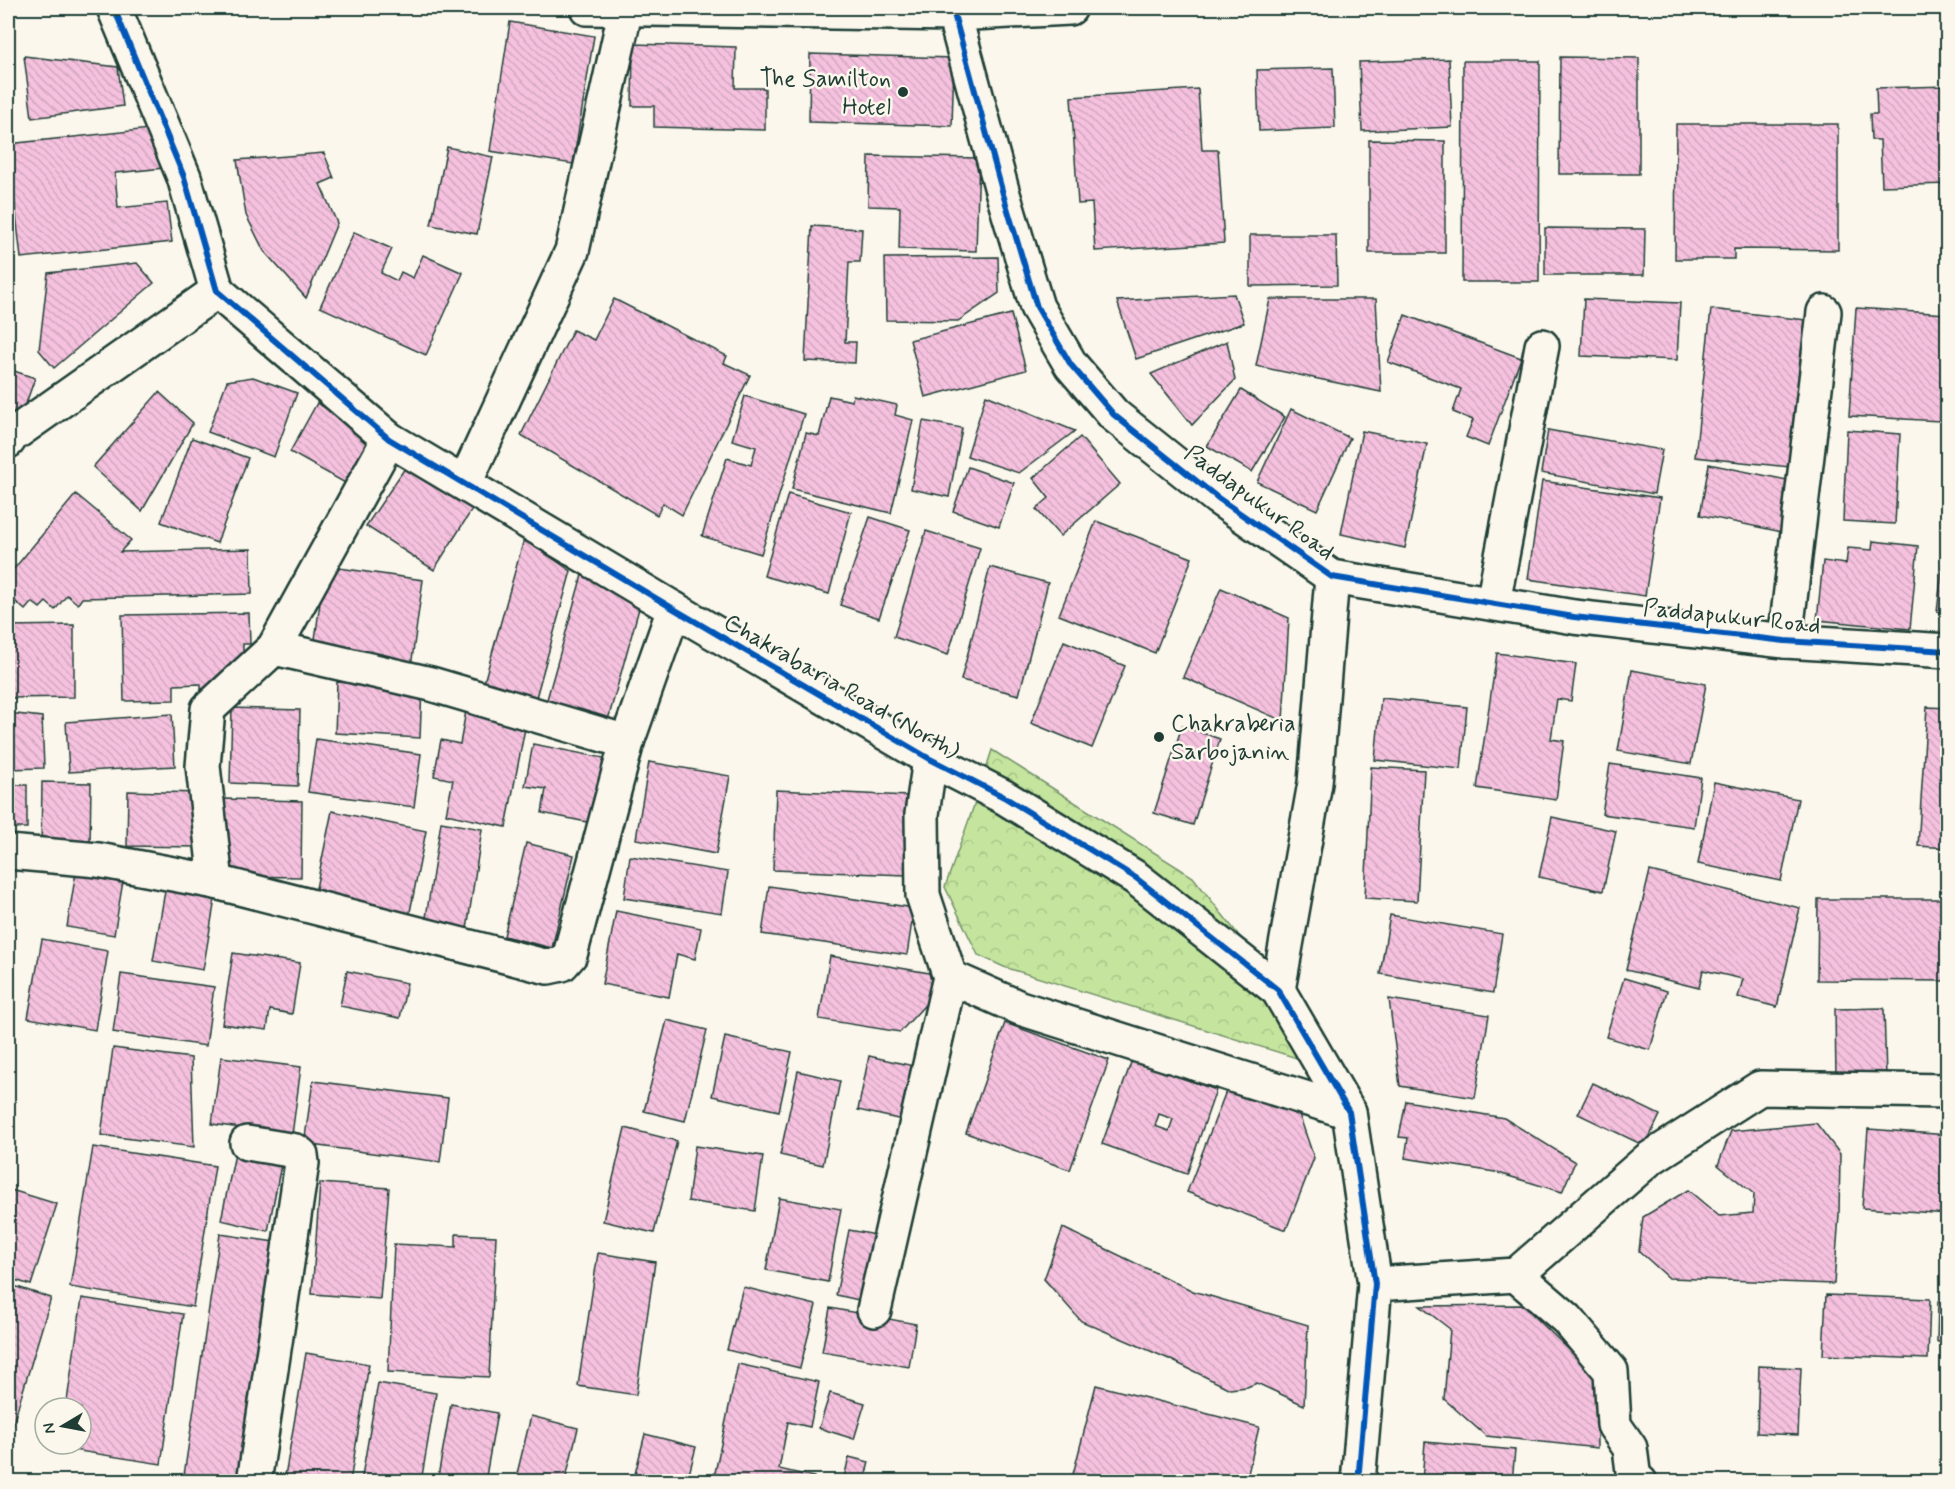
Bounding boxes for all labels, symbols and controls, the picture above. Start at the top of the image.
place label: The Samilton Hotel [760,64,891,123]
marker: The Samilton Hotel [896,85,910,99]
street label: Paddapukur Road [1178,438,1340,568]
street label: Paddapukur Road [1642,593,1822,642]
street label: Chakrabaria Road (North) [718,607,965,768]
place label: Chakraberia Sarbojanin [1171,709,1296,768]
marker: Chakraberia Sarbojanin [1152,730,1166,744]
north arrow [33,1396,93,1456]
text: N [38,1421,61,1435]

